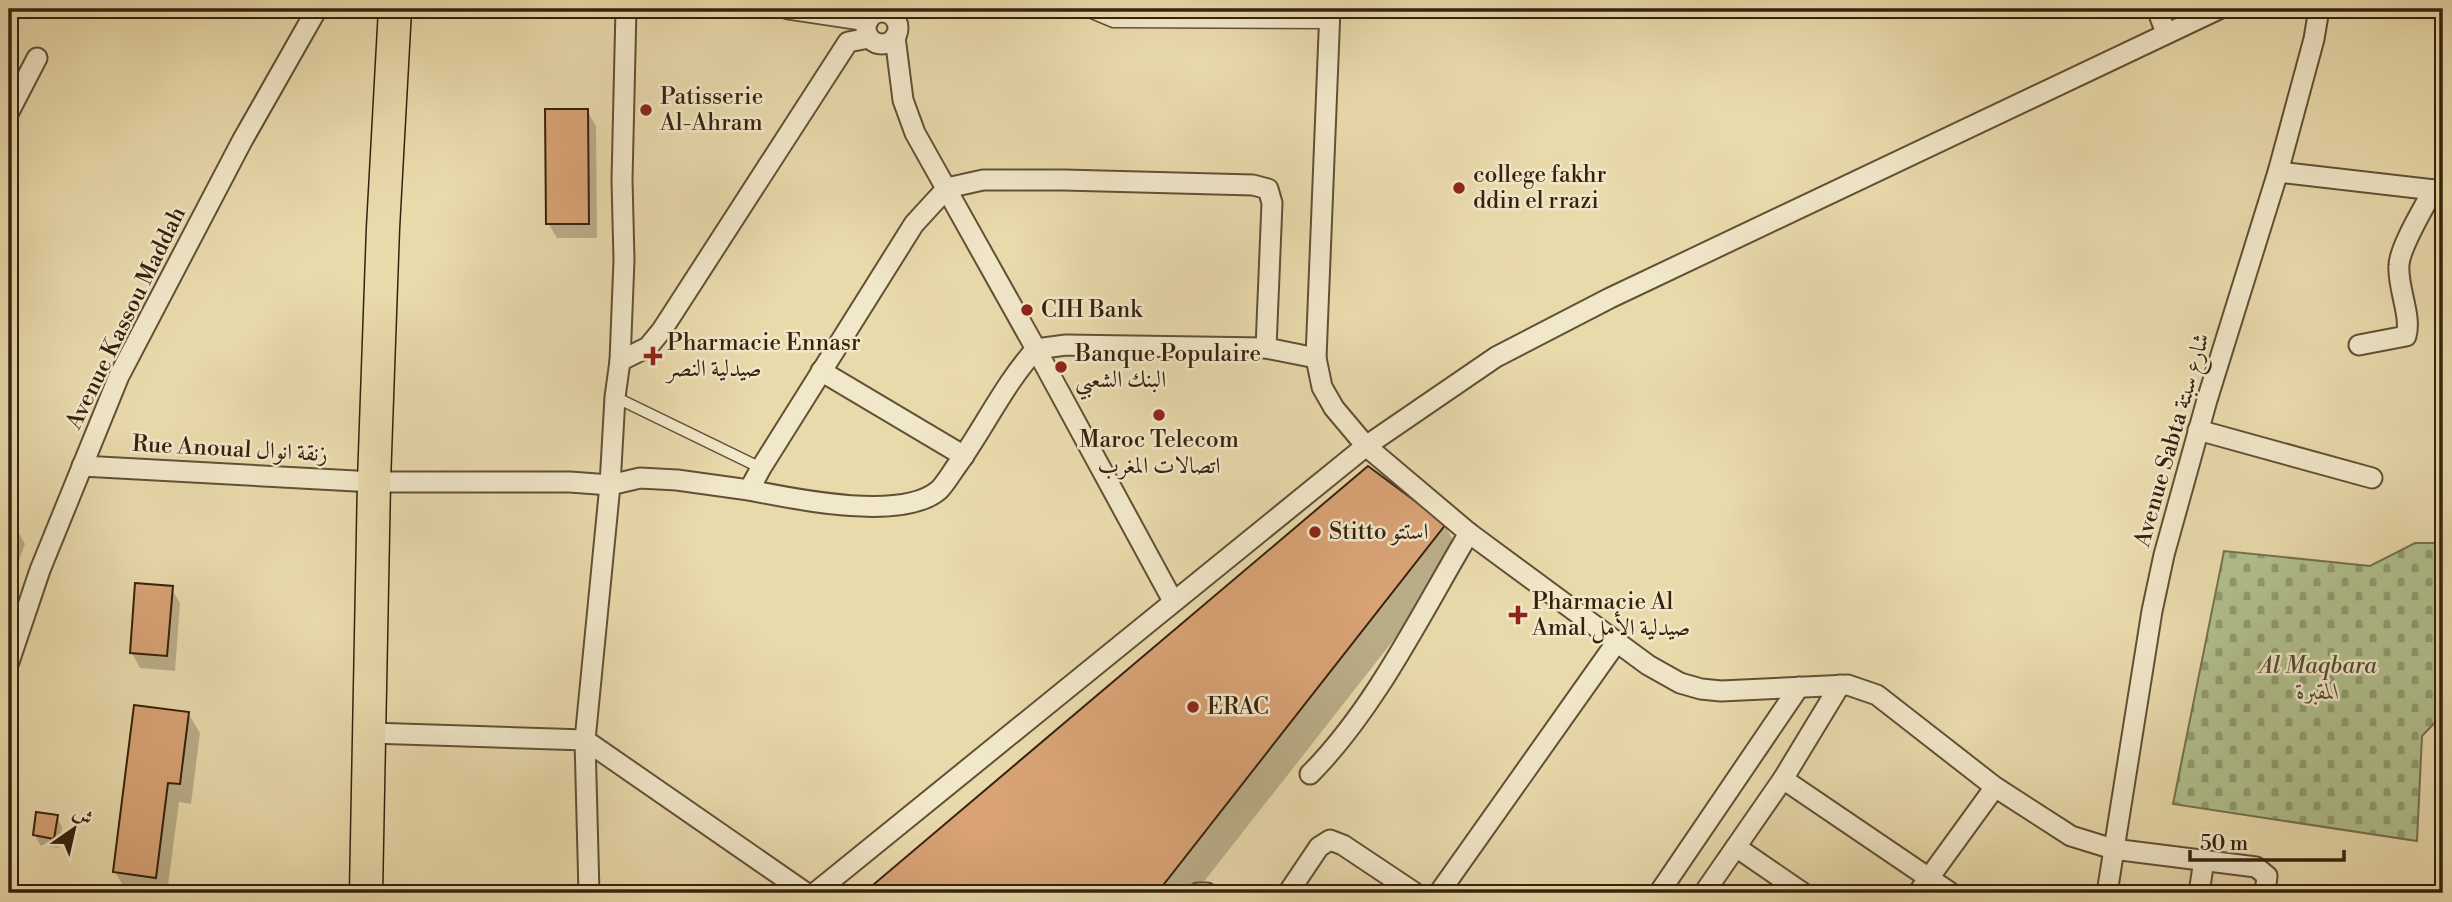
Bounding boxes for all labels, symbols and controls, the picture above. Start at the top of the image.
place label: Patisserie Al-Ahram [659,83,763,137]
marker: Patisserie Al-Ahram [638,102,654,118]
place label: college fakhr ddin el rrazi [1473,161,1606,215]
marker: college fakhr ddin el rrazi [1451,180,1467,196]
street label: Avenue Kassou Maddah [59,202,192,435]
place label: CIH Bank [1041,296,1143,324]
marker: CIH Bank [1019,302,1035,318]
place label: Pharmacie Ennasr صيدلية النصر [665,329,861,384]
street label: Avenue Sabta شارع سبتة [2128,330,2221,552]
place label: Banque Populaire البنك الشعبي [1074,340,1261,400]
marker: Pharmacie Ennasr صيدلية النصر [645,348,661,364]
marker: Banque Populaire البنك الشعبي [1053,359,1069,375]
marker: Maroc Telecom اتصالات المغرب [1151,407,1167,423]
place label: Maroc Telecom اتصالات المغرب [1079,426,1239,480]
street label: Rue Anoual زنقة انوال [131,430,329,468]
place label: Stitto استتو [1329,518,1429,546]
marker: Stitto استتو [1307,524,1323,540]
place label: Pharmacie Al Amal صيدلية الأمل [1531,588,1690,644]
marker: Pharmacie Al Amal صيدلية الأمل [1510,607,1526,623]
park label: Al Maqbara المقبرة [2256,652,2377,706]
place label: ERAC [1207,693,1269,721]
marker: ERAC [1185,699,1201,715]
north arrow [38,794,108,864]
text: ش [68,801,97,831]
scale bar [2190,818,2344,862]
text: 50 m [2200,831,2248,857]

